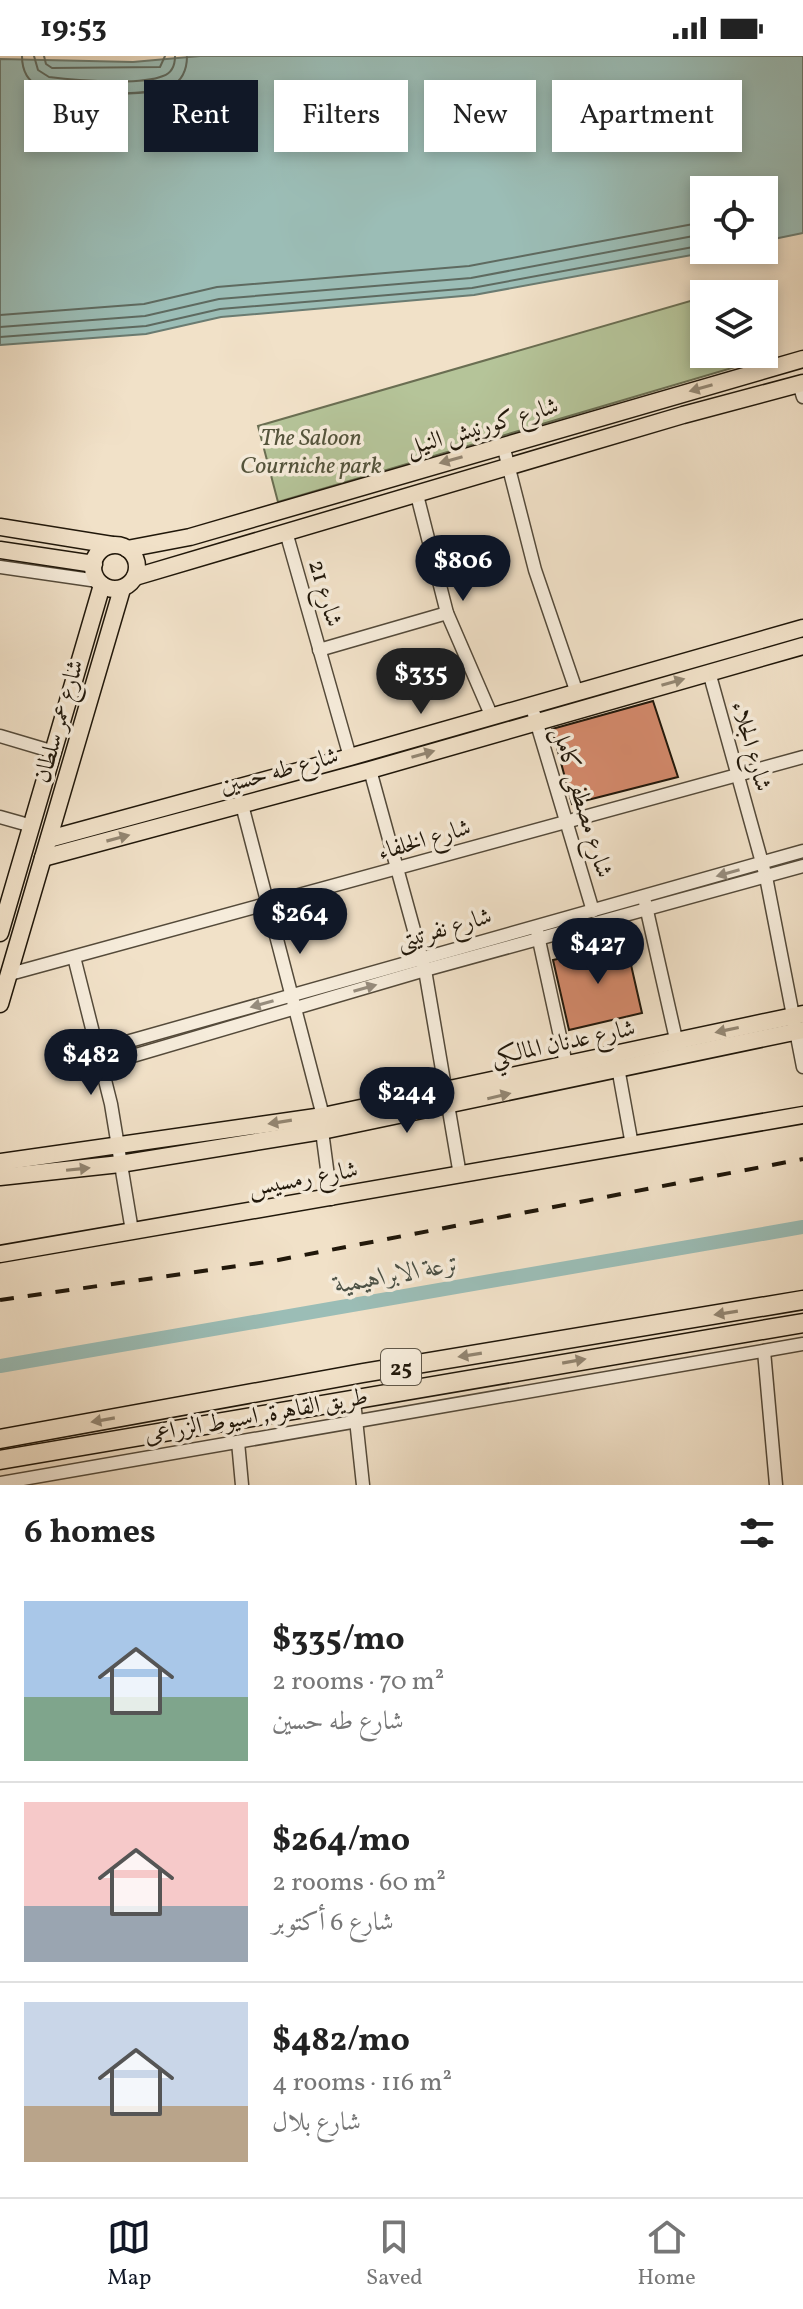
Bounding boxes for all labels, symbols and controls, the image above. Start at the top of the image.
text: 19:53 [40,7,107,49]
chip: Buy [24,80,128,152]
chip: Rent [144,80,258,152]
chip: Filters [274,80,408,152]
chip: New [424,80,536,152]
chip: Apartment [552,80,742,152]
map controls [690,176,778,368]
button: locate [690,176,778,264]
button: layers [690,280,778,368]
one-way arrow [689,383,714,395]
street label: شارع كورنيش النيل [402,390,563,467]
park label: The Saloon Courniche park [240,422,382,484]
one-way arrow [439,454,463,467]
pin: $806 [416,535,510,603]
text: $806 [433,543,493,579]
street label: شارع 21 [297,556,350,632]
pin: $335 [374,648,468,716]
street label: شارع عمر سلطان [26,656,95,788]
text: $335 [394,656,448,692]
one-way arrow [661,675,685,688]
street label: شارع الجلاء [720,697,779,796]
street label: شارع مصطفى كامل [541,723,620,883]
street label: شارع طه حسين [216,740,343,805]
one-way arrow [411,748,436,760]
street label: شارع الخلفاء [374,811,475,871]
one-way arrow [107,831,131,844]
one-way arrow [716,867,741,879]
pin: $264 [253,888,347,956]
text: $264 [271,896,329,932]
street label: شارع نفرتيتى [393,900,496,961]
pin: $427 [551,918,645,986]
text: $427 [570,926,626,962]
one-way arrow [354,981,378,994]
one-way arrow [250,998,275,1010]
street label: شارع عدنان المالكي [488,1012,639,1079]
one-way arrow [714,1024,739,1037]
pin: $482 [44,1029,138,1097]
text: $482 [62,1037,120,1073]
pin: $244 [360,1067,454,1135]
text: $244 [377,1075,437,1111]
one-way arrow [487,1089,512,1102]
one-way arrow [267,1116,292,1129]
street label: شارع رمسيس [246,1154,361,1207]
one-way arrow [66,1162,91,1175]
water label: ترعة الابراهيمية [330,1246,463,1304]
one-way arrow [713,1307,738,1320]
road number: 25 [381,1349,421,1385]
one-way arrow [457,1350,482,1362]
one-way arrow [561,1355,586,1367]
street label: طريق القاهرة, اسيوط الزراعى [142,1381,371,1453]
one-way arrow [90,1415,115,1427]
text: 6 homes [24,1510,156,1557]
icon: filters [735,1511,779,1555]
text: $335/mo [272,1617,405,1664]
icon: home [88,1633,184,1729]
text: 2 rooms · 70 m² [272,1664,444,1700]
text: شارع طه حسين [272,1704,404,1740]
text: $264/mo [272,1818,410,1865]
icon: home [88,1834,184,1930]
text: 2 rooms · 60 m² [272,1865,446,1901]
text: شارع 6 أكتوبر [272,1905,394,1941]
text: $482/mo [272,2018,410,2065]
icon: home [88,2034,184,2130]
text: 4 rooms · 116 m² [272,2065,452,2101]
text: شارع بلال [272,2105,361,2141]
tab: Map [107,2215,151,2294]
tab: Saved [366,2215,423,2294]
tab: Home [637,2215,696,2294]

